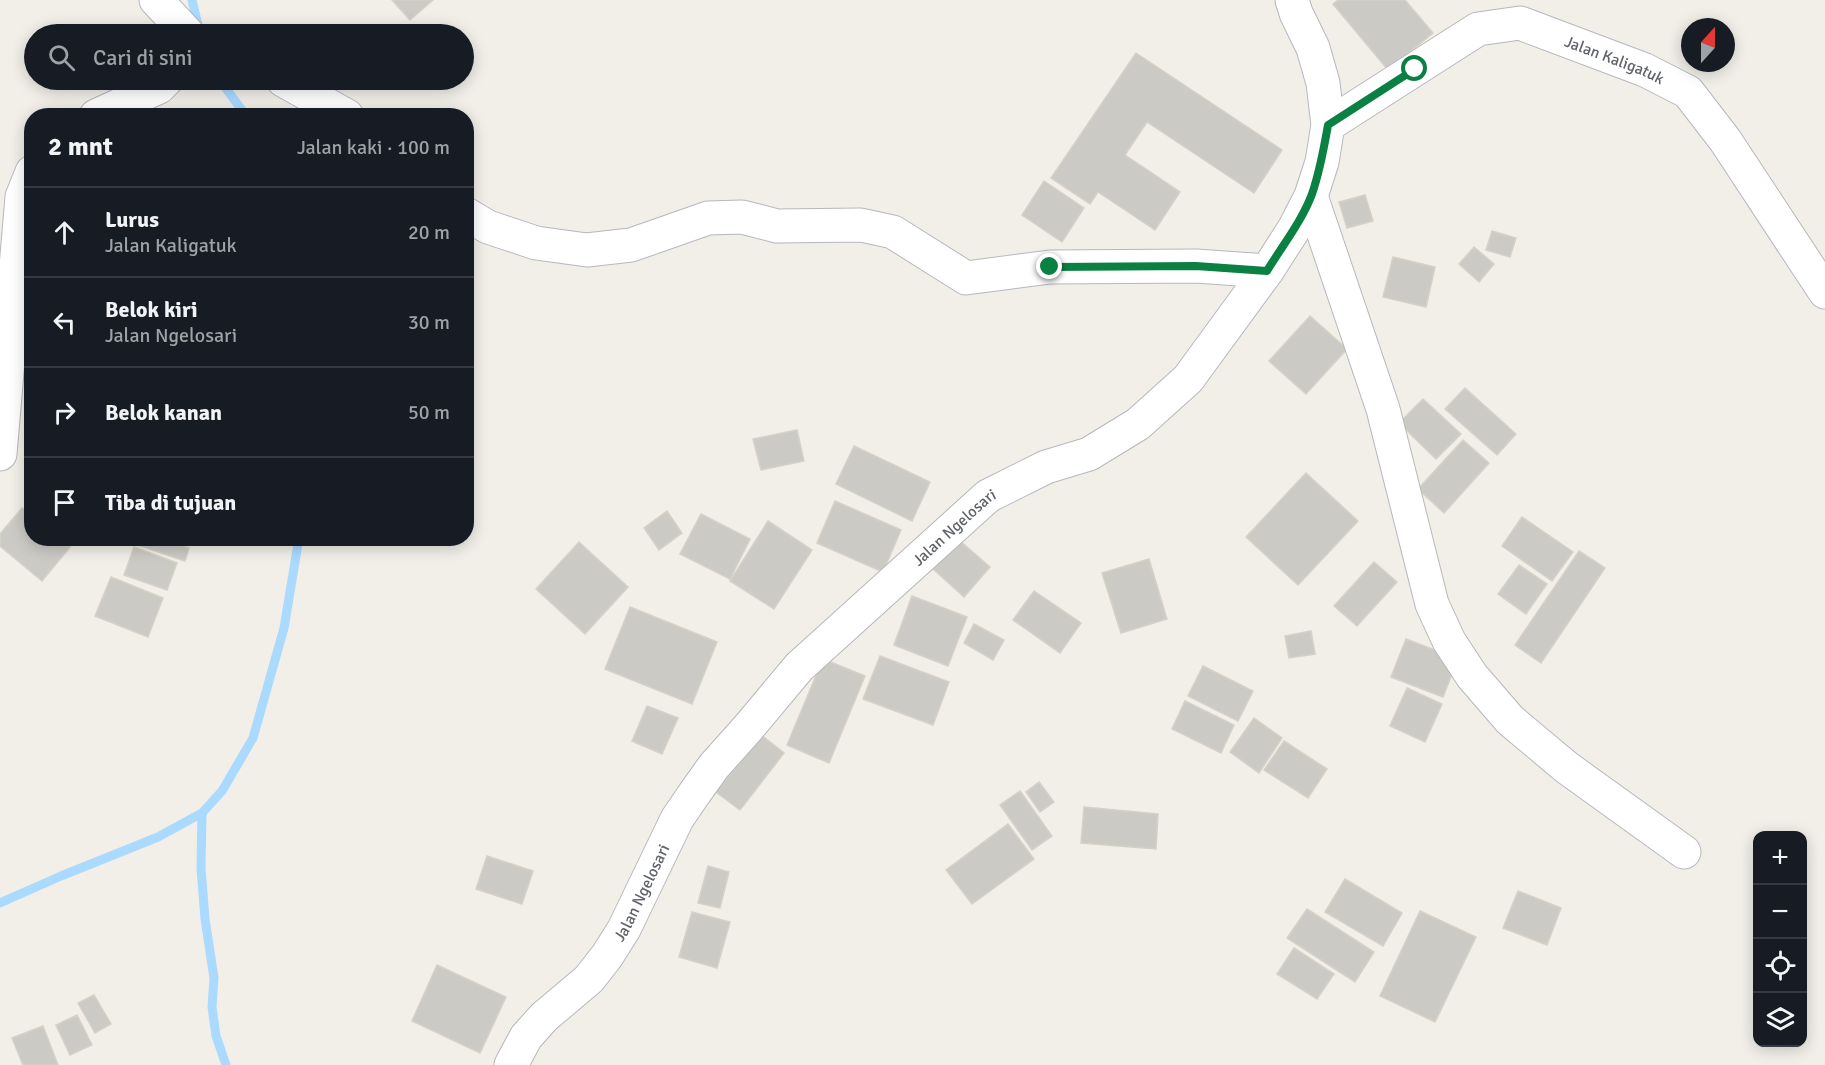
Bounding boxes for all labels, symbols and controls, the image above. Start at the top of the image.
north arrow [1681,18,1735,72]
search box [24,24,474,90]
street label: Jalan Kaligatuk [1562,32,1668,89]
icon: search [45,41,78,74]
text: Cari di sini [93,44,193,71]
route start [1401,55,1427,81]
text: 2 mnt [48,131,113,163]
text: Jalan kaki · 100 m [297,135,450,160]
text: Lurus [105,206,159,233]
icon: ahead [48,216,81,249]
text: 20 m [408,220,450,245]
text: Jalan Kaligatuk [105,233,237,258]
route end [1036,253,1062,279]
text: Belok kiri [105,296,198,323]
icon: left [48,306,81,339]
text: 30 m [408,310,450,335]
text: Jalan Ngelosari [105,323,237,348]
icon: right [48,396,81,429]
text: Belok kanan [105,399,222,426]
text: 50 m [408,400,450,425]
street label: Jalan Ngelosari [909,485,999,570]
icon: arrive [48,486,81,519]
text: Tiba di tujuan [105,489,236,516]
map controls [1753,831,1807,1047]
button: + [1753,831,1807,885]
street label: Jalan Ngelosari [610,841,674,946]
button: − [1753,885,1807,939]
button: locate [1753,939,1807,993]
button: layers [1753,993,1807,1047]

